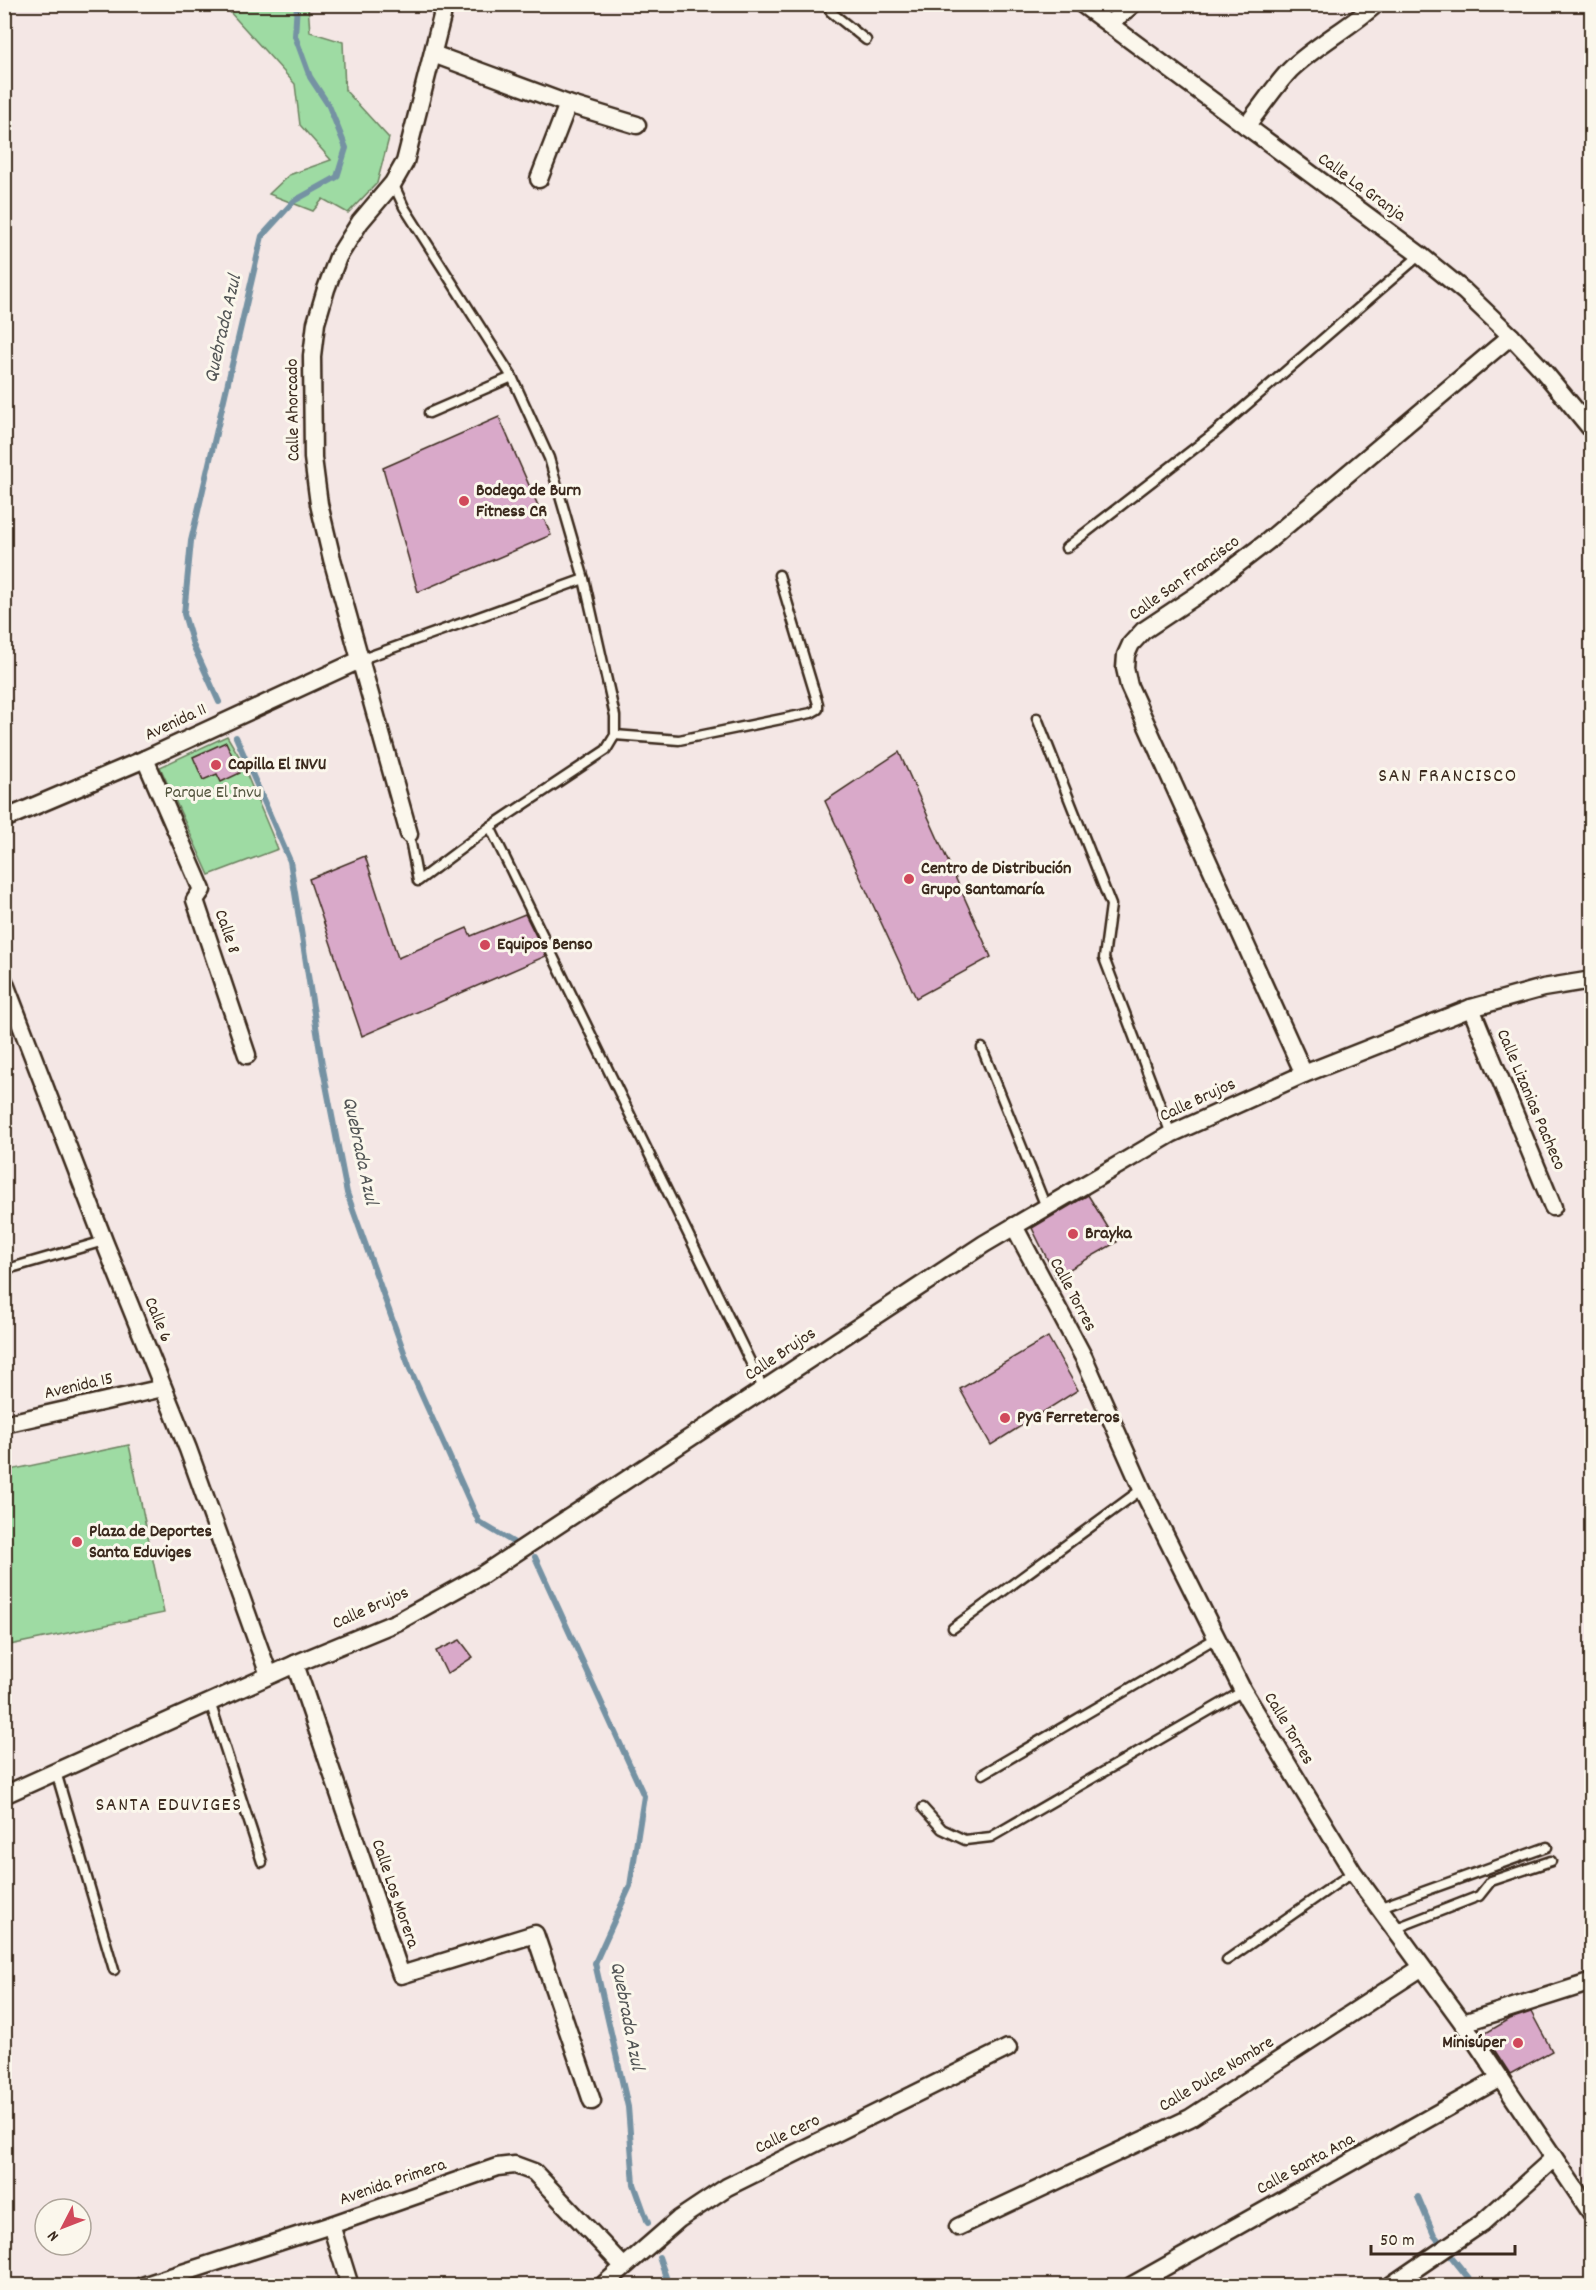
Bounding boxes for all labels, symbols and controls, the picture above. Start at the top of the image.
street label: Calle La Granja [1312,147,1411,229]
water label: Quebrada Azul [198,270,250,386]
street label: Calle Ahorcado [281,358,307,462]
place label: Bodega de Burn Fitness CR [476,479,581,525]
marker: Bodega de Burn Fitness CR [457,494,471,508]
street label: Calle San Francisco [1124,530,1246,628]
street label: Avenida 11 [141,698,211,748]
place label: Capilla El INVU [228,753,327,778]
marker: Capilla El INVU [209,758,223,772]
district label: SAN FRANCISCO [1378,763,1518,791]
park label: Parque El Invu [165,781,261,806]
place label: Centro de Distribución Grupo Santamaría [921,857,1071,903]
marker: Centro de Distribución Grupo Santamaría [902,872,916,886]
street label: Calle 8 [207,907,245,957]
place label: Equipos Benso [497,933,593,958]
marker: Equipos Benso [478,938,492,952]
street label: Calle Lizanias Pacheco [1489,1026,1571,1174]
street label: Calle Brujos [1156,1073,1240,1129]
water label: Quebrada Azul [334,1094,385,1210]
place label: Brayka [1085,1222,1132,1247]
marker: Brayka [1066,1227,1080,1241]
street label: Calle Torres [1042,1254,1102,1336]
street label: Calle 6 [137,1294,177,1346]
street label: Calle Brujos [740,1322,822,1388]
street label: Avenida 15 [42,1367,116,1407]
place label: PyG Ferreteros [1017,1406,1120,1431]
marker: PyG Ferreteros [998,1411,1012,1425]
place label: Plaza de Deportes Santa Eduviges [89,1520,213,1566]
marker: Plaza de Deportes Santa Eduviges [70,1535,84,1549]
street label: Calle Brujos [329,1581,413,1637]
street label: Calle Torres [1257,1688,1319,1770]
district label: SANTA EDUVIGES [96,1792,242,1820]
street label: Calle Los Morera [364,1836,424,1952]
water label: Quebrada Azul [602,1959,651,2075]
street label: Calle Dulce Nombre [1155,2031,1279,2119]
place label: Minisúper [1442,2031,1506,2056]
marker: Minisúper [1511,2036,1525,2050]
street label: Calle Cero [751,2109,825,2161]
street label: Calle Santa Ana [1253,2128,1360,2202]
street label: Avenida Primera [336,2153,450,2213]
north arrow [33,2197,93,2257]
scale bar [1371,2218,1515,2256]
text: N [42,2225,65,2246]
text: 50 m [1380,2229,1415,2254]

